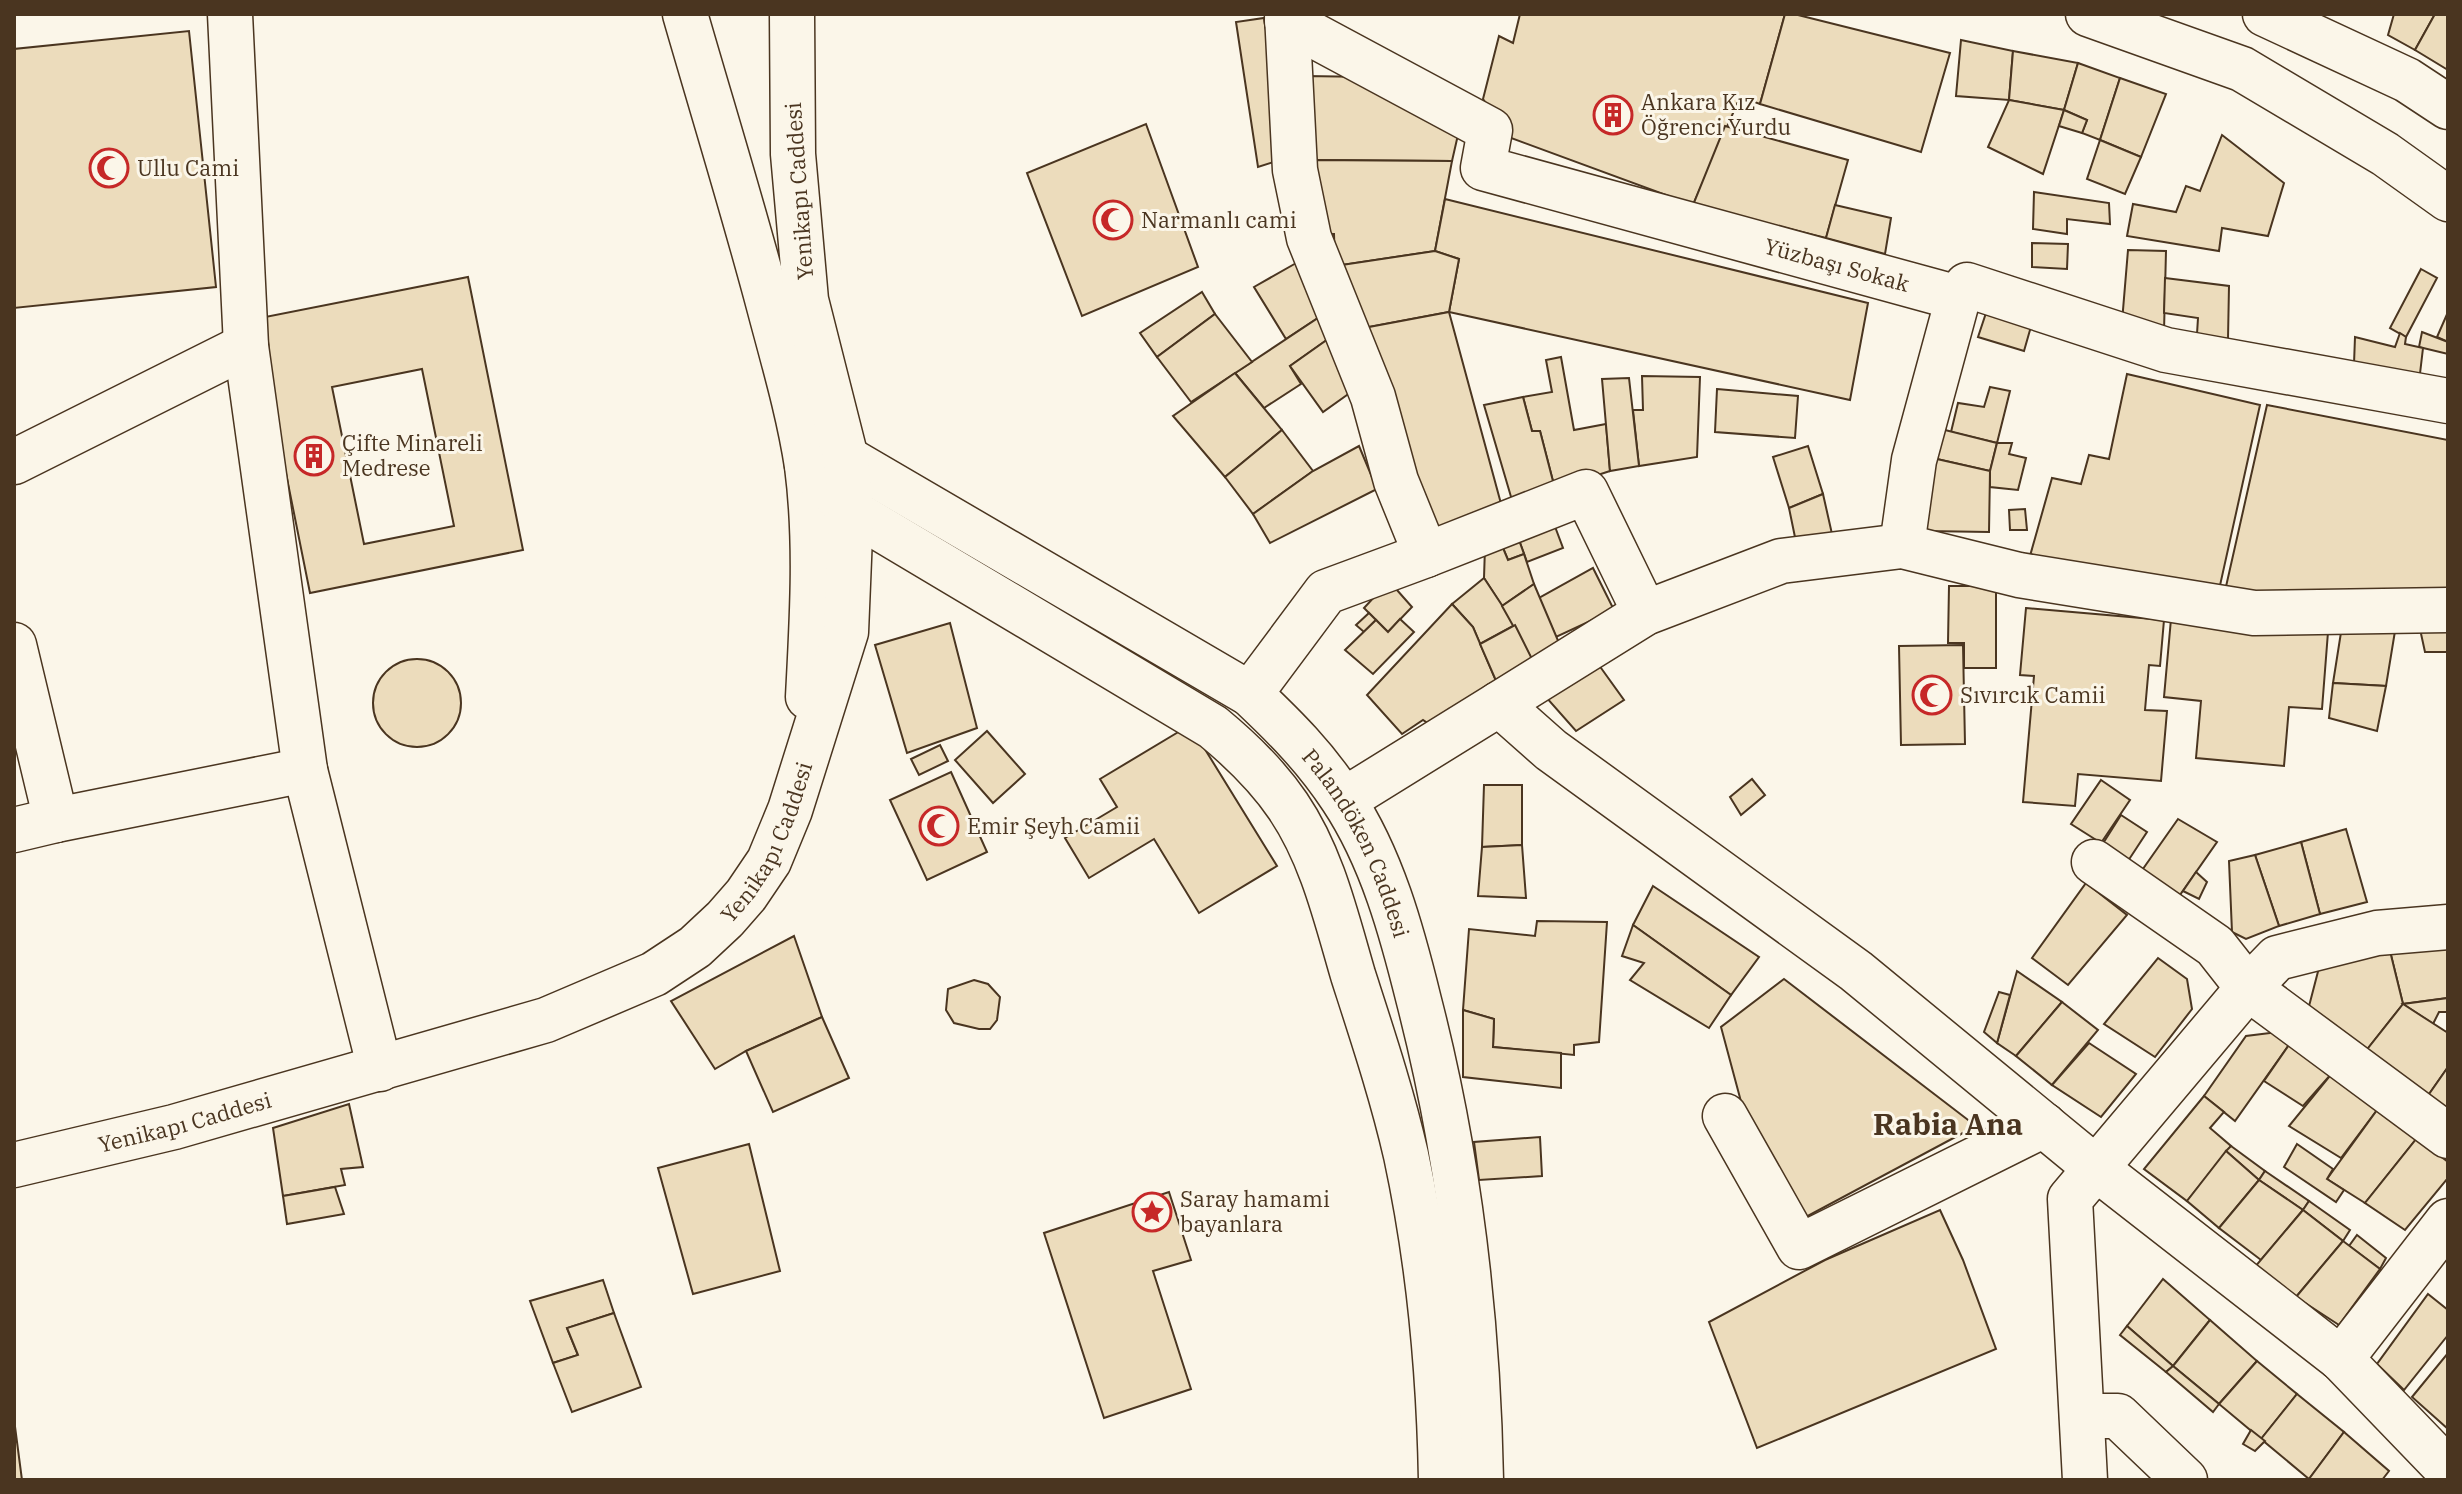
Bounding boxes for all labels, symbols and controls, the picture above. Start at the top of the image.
place label: Ankara Kız Öğrenci Yurdu [1641,87,1791,141]
building icon: Ankara Kız Öğrenci Yurdu [1592,94,1634,136]
street label: Yenikapı Caddesi [778,101,819,281]
mosque icon: Ullu Cami [88,147,130,189]
place label: Ullu Cami [137,153,239,182]
mosque icon: Narmanlı cami [1092,199,1134,241]
place label: Narmanlı cami [1141,205,1297,234]
street label: Yüzbaşı Sokak [1761,231,1913,298]
place label: Çifte Minareli Medrese [342,428,483,482]
building icon: Çifte Minareli Medrese [293,435,335,477]
mosque icon: Sıvırcık Camii [1911,674,1953,716]
place label: Sıvırcık Camii [1960,680,2105,709]
street label: Palandöken Caddesi [1296,742,1416,941]
street label: Yenikapı Caddesi [714,758,818,928]
mosque icon: Emir Şeyh Camii [918,805,960,847]
place label: Emir Şeyh Camii [967,811,1140,840]
street label: Yenikapı Caddesi [95,1085,275,1159]
district label: Rabia Ana [1873,1104,2023,1143]
place label: Saray hamami bayanlara [1180,1184,1330,1238]
place icon: Saray hamami bayanlara [1131,1191,1173,1233]

